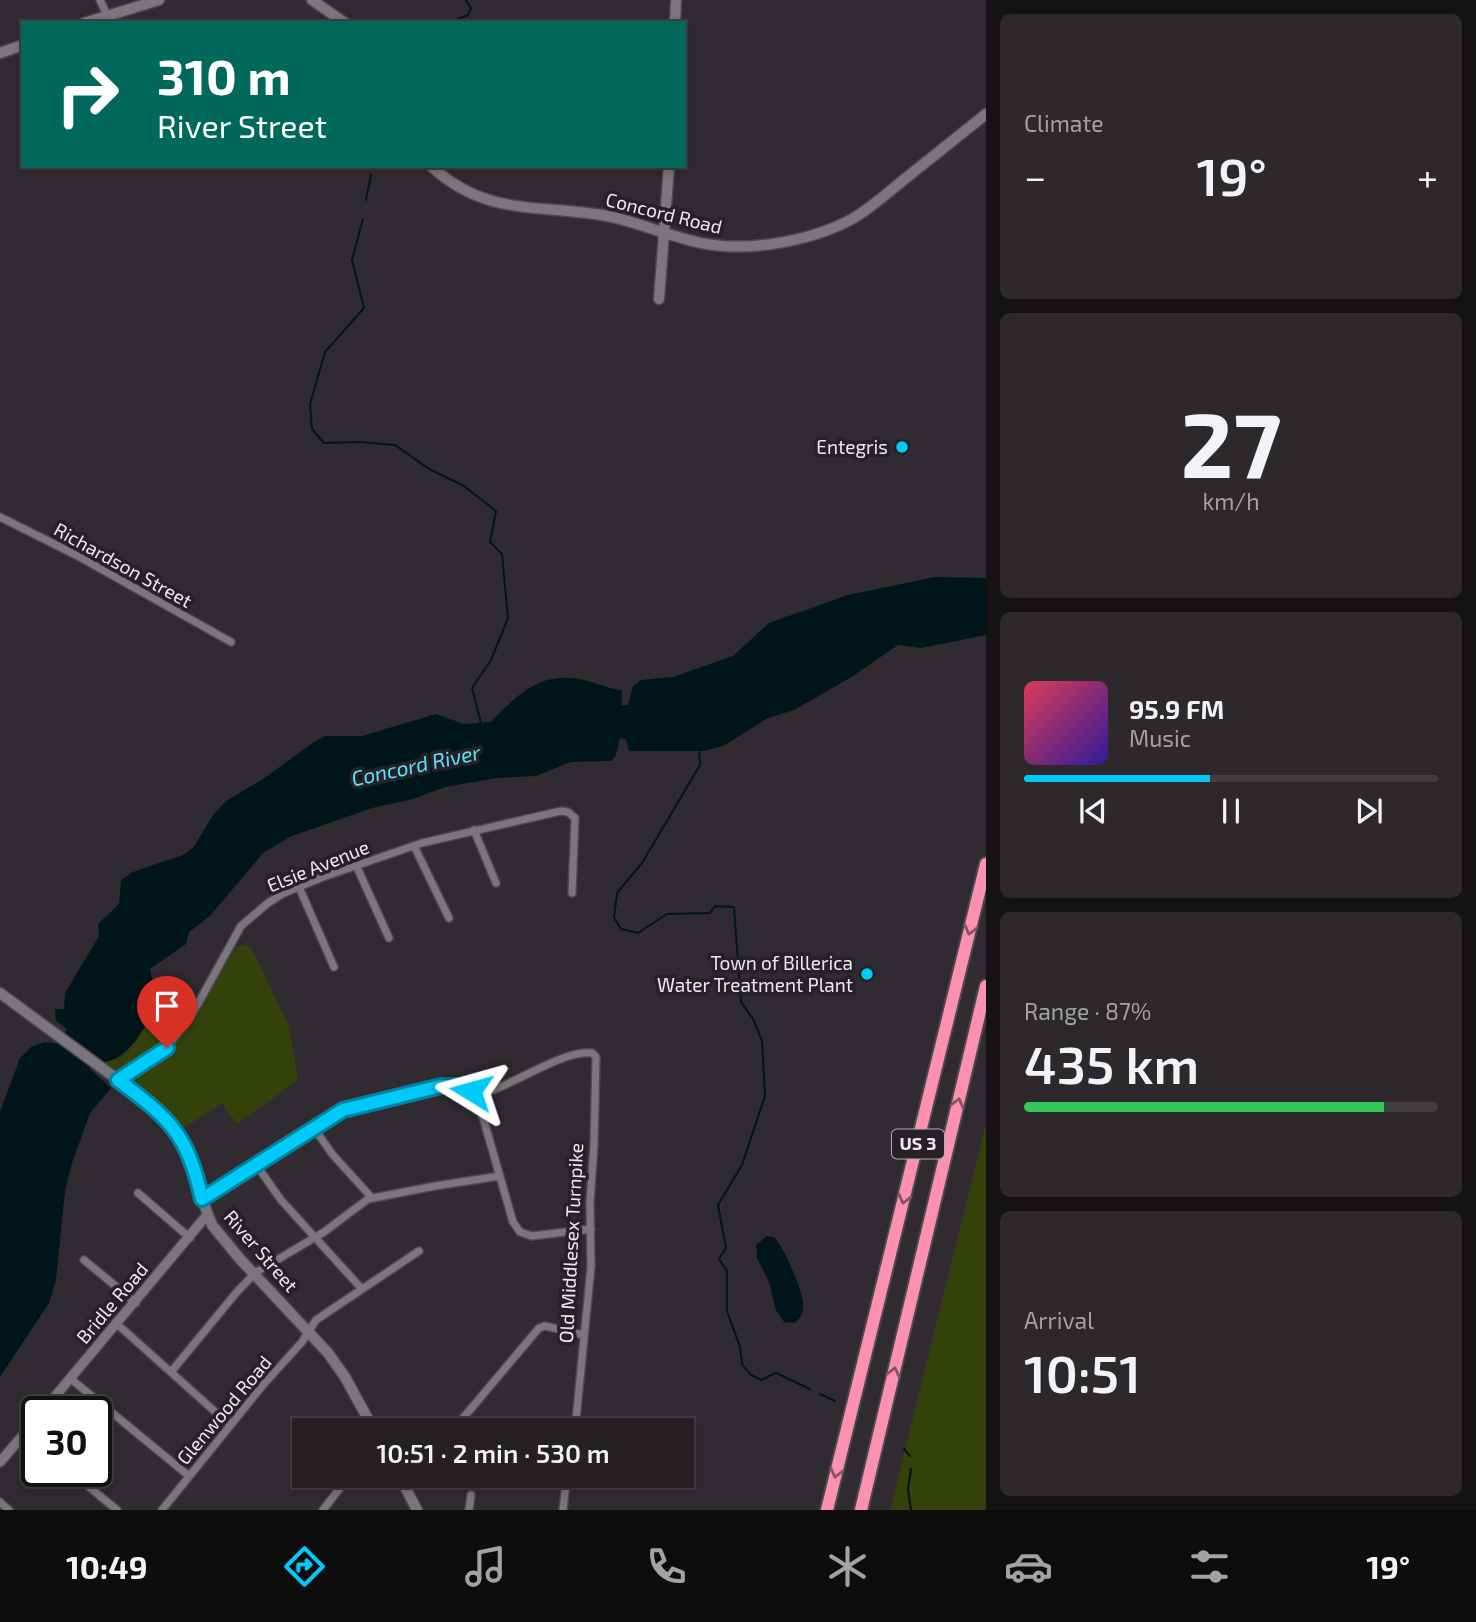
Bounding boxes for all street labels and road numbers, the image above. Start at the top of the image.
street label: Concord Road [604,187,725,238]
street label: Richardson Street [50,517,196,612]
street label: Elsie Avenue [263,835,372,896]
road number: US 3 [892,1129,944,1158]
street label: Old Middlesex Turnpike [554,1142,587,1344]
street label: River Street [220,1205,303,1296]
street label: Bridle Road [71,1257,152,1348]
street label: Glenwood Road [171,1351,276,1469]

